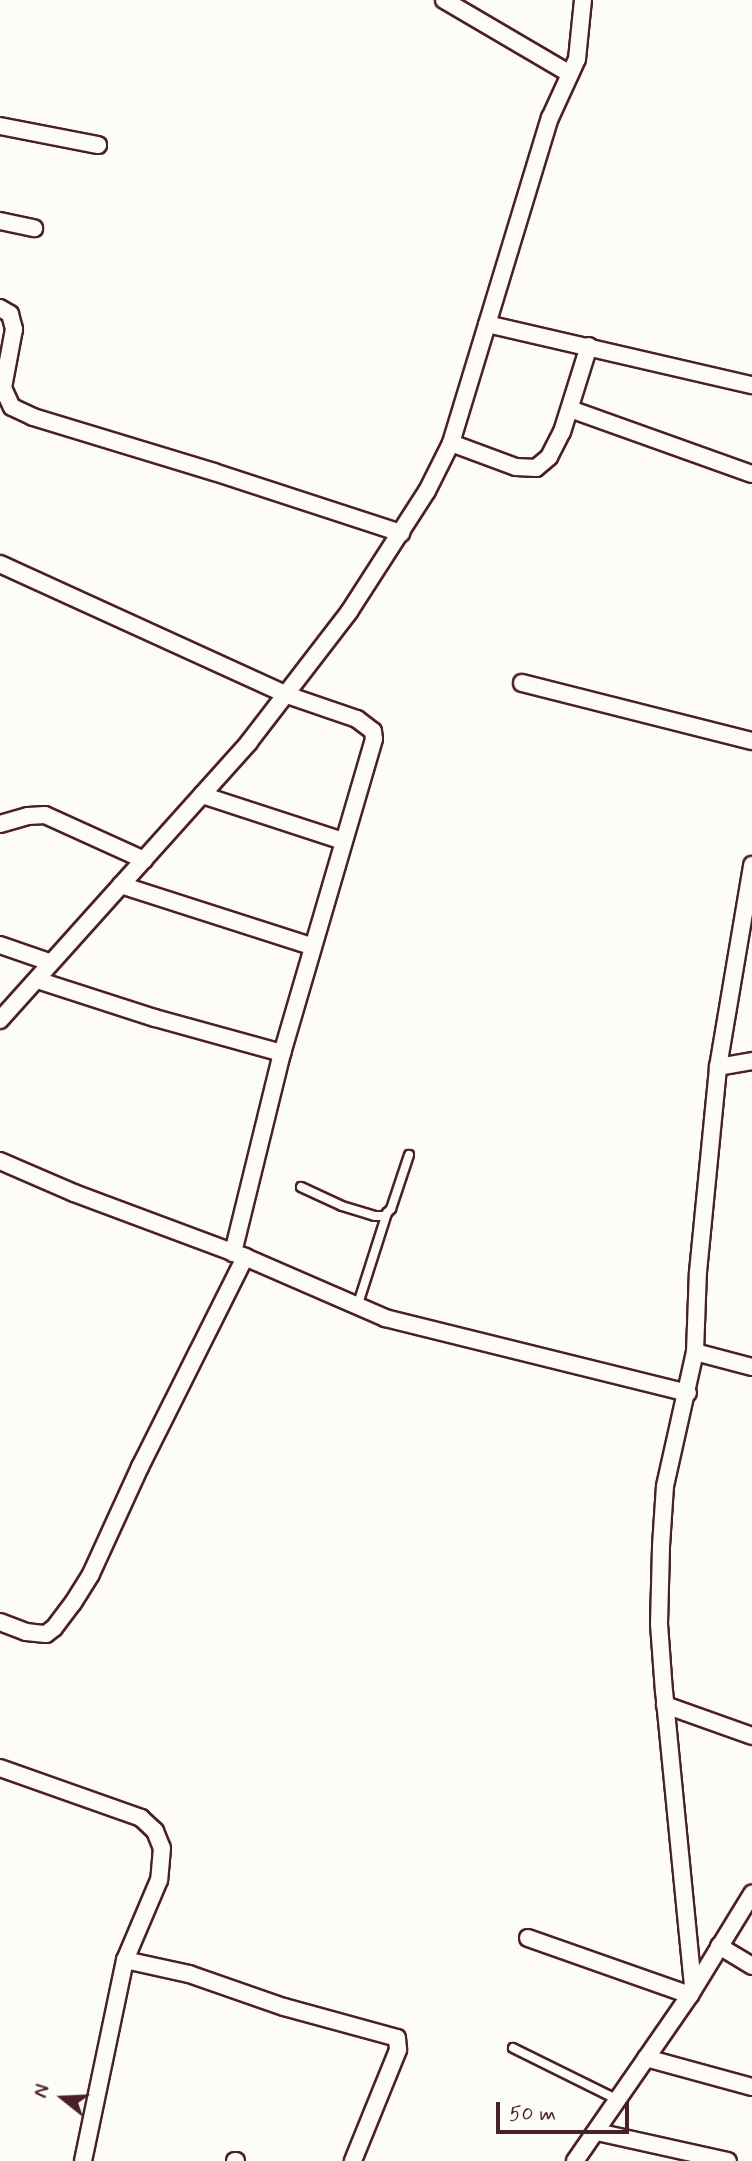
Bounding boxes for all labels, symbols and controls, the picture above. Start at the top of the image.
north arrow [28,2063,98,2133]
text: N [29,2081,56,2101]
scale bar [500,2088,633,2132]
text: 50 m [509,2100,556,2128]

